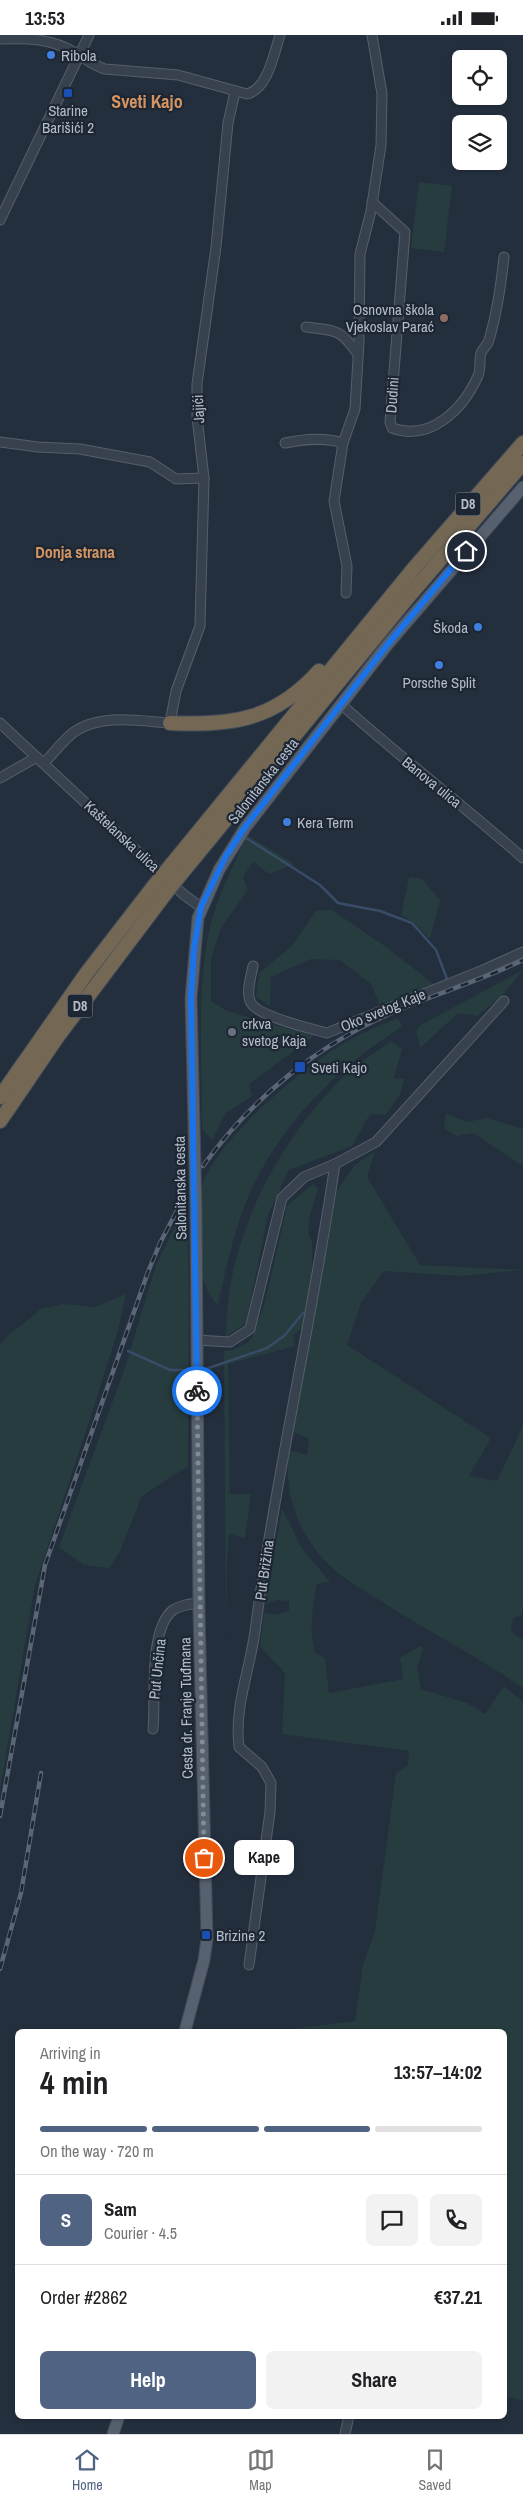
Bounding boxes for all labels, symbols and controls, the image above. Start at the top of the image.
text: 13:53 [25,5,65,31]
place label: Ribola [61,45,97,66]
marker: Ribola [45,49,57,61]
map controls [452,50,507,170]
button: locate [452,50,507,105]
marker: Starine Barišići 2 [62,87,74,99]
district label: Sveti Kajo [111,89,183,114]
place label: Starine Barišići 2 [42,100,94,138]
button: layers [452,115,507,170]
place label: Osnovna škola Vjekoslav Parać [346,299,434,337]
marker: Osnovna škola Vjekoslav Parać [438,312,450,324]
street label: Dudini [380,376,404,414]
street label: Jajići [187,394,209,424]
road number: D8 [456,493,480,515]
pin [445,530,487,572]
icon: home [452,537,480,565]
district label: Donja strana [35,541,115,563]
place label: Škoda [433,617,468,638]
marker: Škoda [472,621,484,633]
marker: Porsche Split [433,659,445,671]
place label: Porsche Split [402,672,476,693]
street label: Salonitanska cesta [223,733,303,828]
street label: Banova ulica [398,751,466,813]
street label: Kaštelanska ulica [80,795,165,877]
place label: Kera Term [297,812,354,833]
marker: Kera Term [281,816,293,828]
street label: Oko svetog Kaje [337,983,429,1037]
road number: D8 [68,994,92,1017]
place label: crkva svetog Kaja [242,1013,306,1051]
marker: crkva svetog Kaja [226,1026,238,1038]
place label: Sveti Kajo [311,1057,367,1078]
marker: Sveti Kajo [293,1060,307,1074]
street label: Salonitanska cesta [169,1136,191,1240]
courier [172,1366,222,1416]
icon: bike [183,1377,211,1405]
street label: Put Brižina [249,1538,279,1602]
street label: Put Unčina [143,1637,171,1700]
street label: Cesta dr. Franje Tuđmana [174,1637,198,1779]
pin [183,1837,225,1879]
callout: Kape [234,1841,294,1875]
icon: bag [190,1844,218,1872]
text: Kape [248,1846,280,1868]
place label: Brizine 2 [216,1925,265,1946]
marker: Brizine 2 [200,1929,212,1941]
text: Arriving in [40,2042,101,2064]
text: 13:57–14:02 [394,2059,482,2085]
text: 4 min [40,2061,109,2104]
text: On the way · 720 m [40,2140,154,2162]
button: chat [366,2194,418,2246]
button: phone [430,2194,482,2246]
text: Sam [104,2196,137,2222]
text: S [61,2207,71,2233]
text: Courier · 4.5 [104,2222,177,2244]
text: Order #2862 [40,2284,127,2310]
text: €37.21 [434,2284,482,2310]
button: Help [40,2351,256,2409]
button: Share [266,2351,482,2409]
tab: Home [72,2446,103,2494]
tab: Map [247,2446,275,2494]
tab: Saved [418,2446,451,2494]

